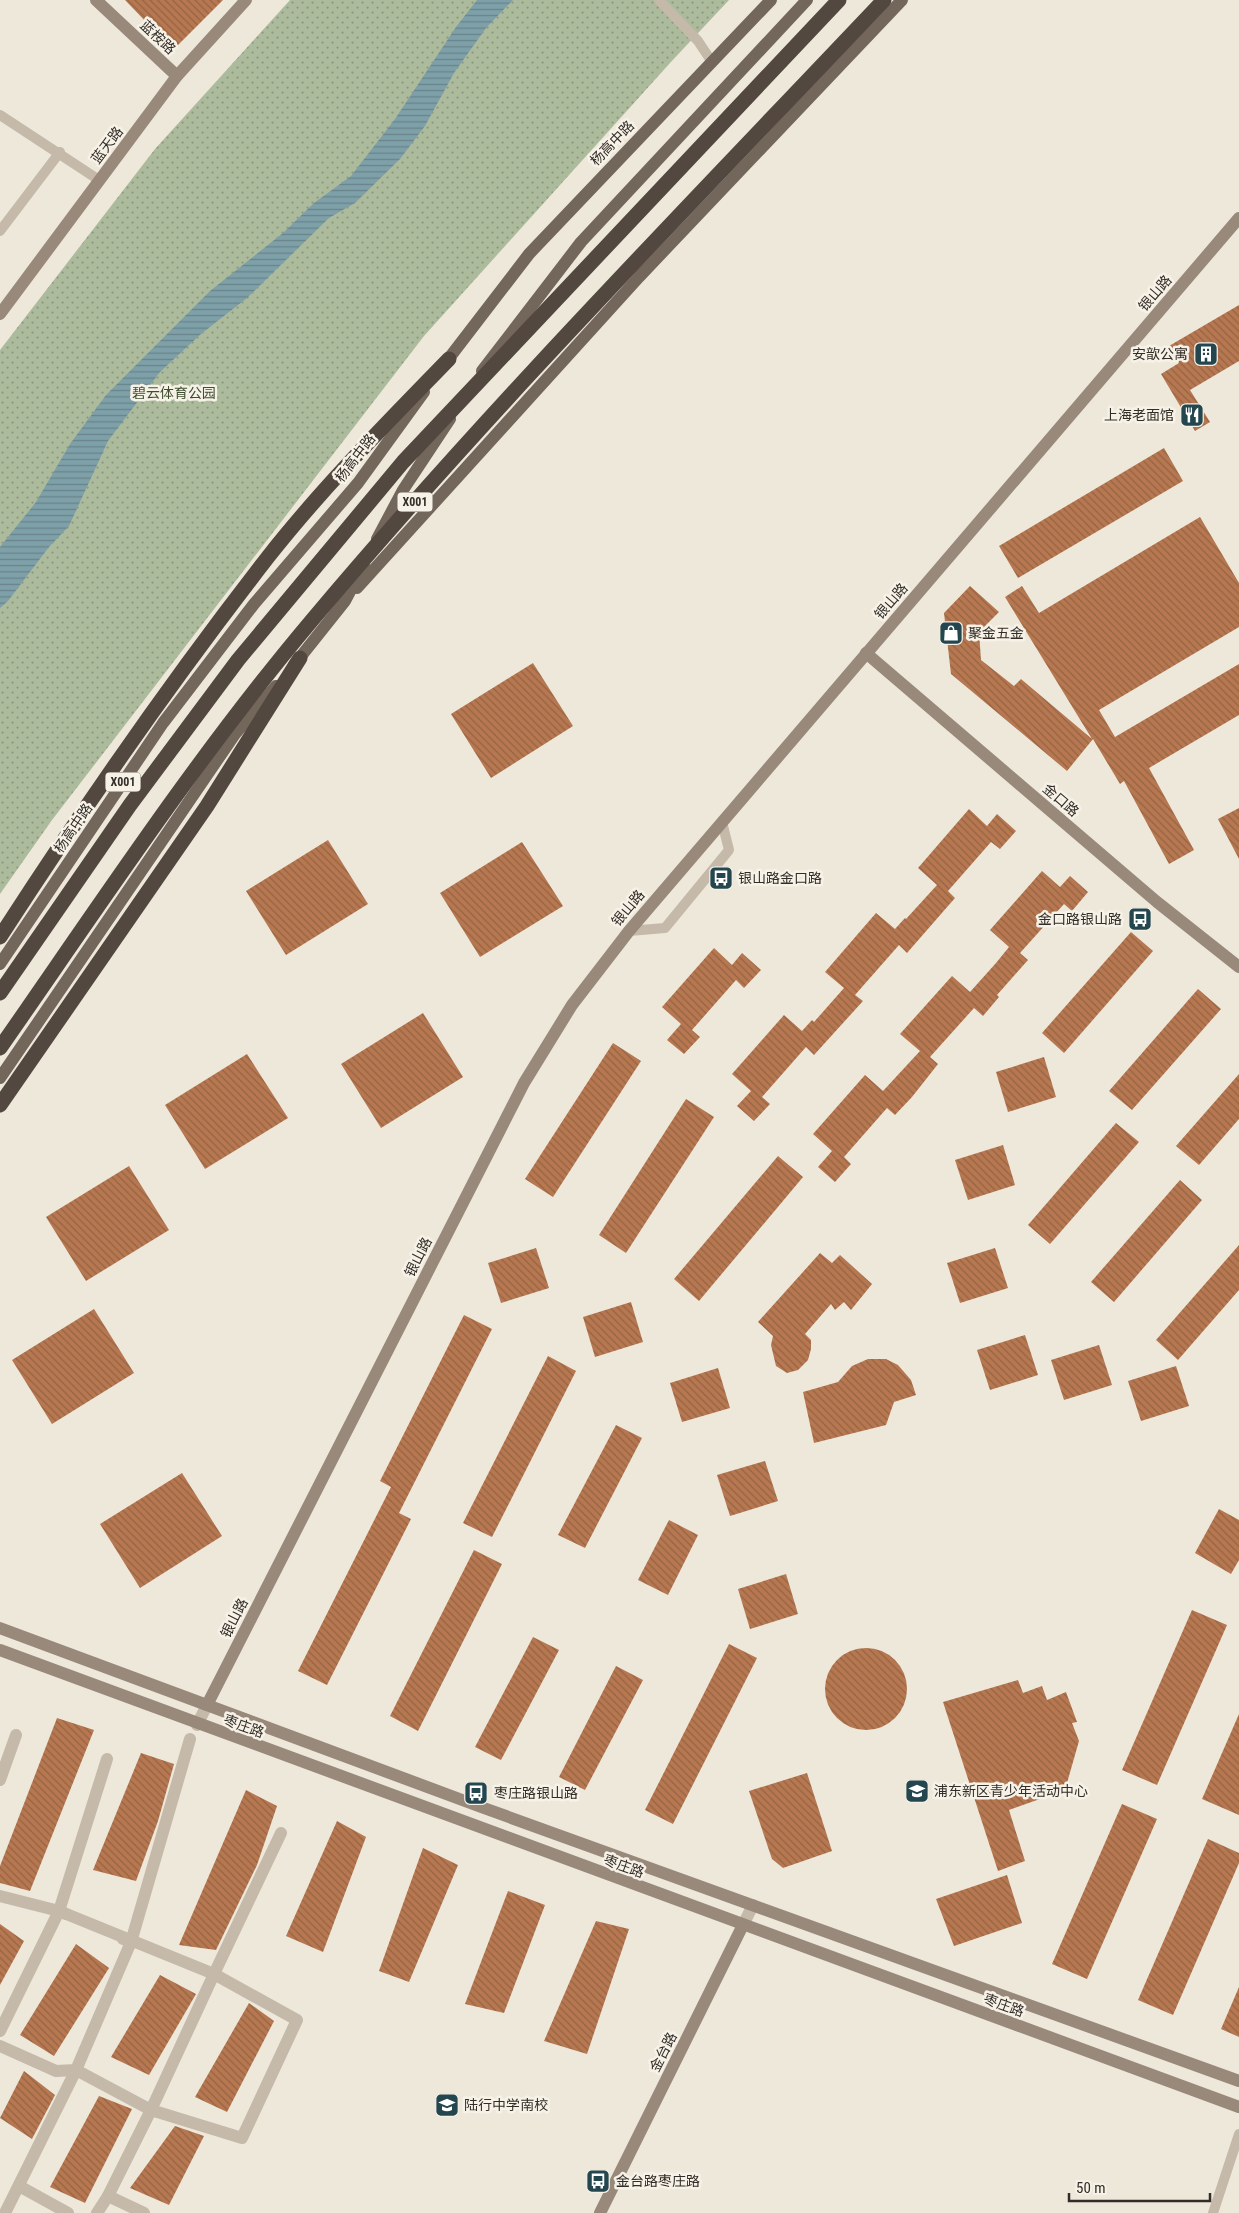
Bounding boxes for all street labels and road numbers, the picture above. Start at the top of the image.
street label: 蓝桉路 [137,17,179,57]
street label: 杨高中路 [587,117,637,169]
street label: 蓝天路 [88,123,126,167]
street label: 银山路 [1135,272,1175,314]
street label: 杨高中路 [332,431,378,485]
road number: X001 [398,492,432,512]
street label: 银山路 [871,580,911,622]
road number: X001 [106,772,140,792]
street label: 金口路 [1040,780,1082,820]
street label: 杨高中路 [51,800,95,856]
street label: 银山路 [608,887,648,929]
street label: 银山路 [401,1235,435,1279]
street label: 银山路 [217,1596,251,1640]
street label: 枣庄路 [222,1711,266,1741]
street label: 枣庄路 [602,1851,646,1881]
street label: 枣庄路 [982,1990,1026,2020]
street label: 金台路 [646,2030,680,2074]

